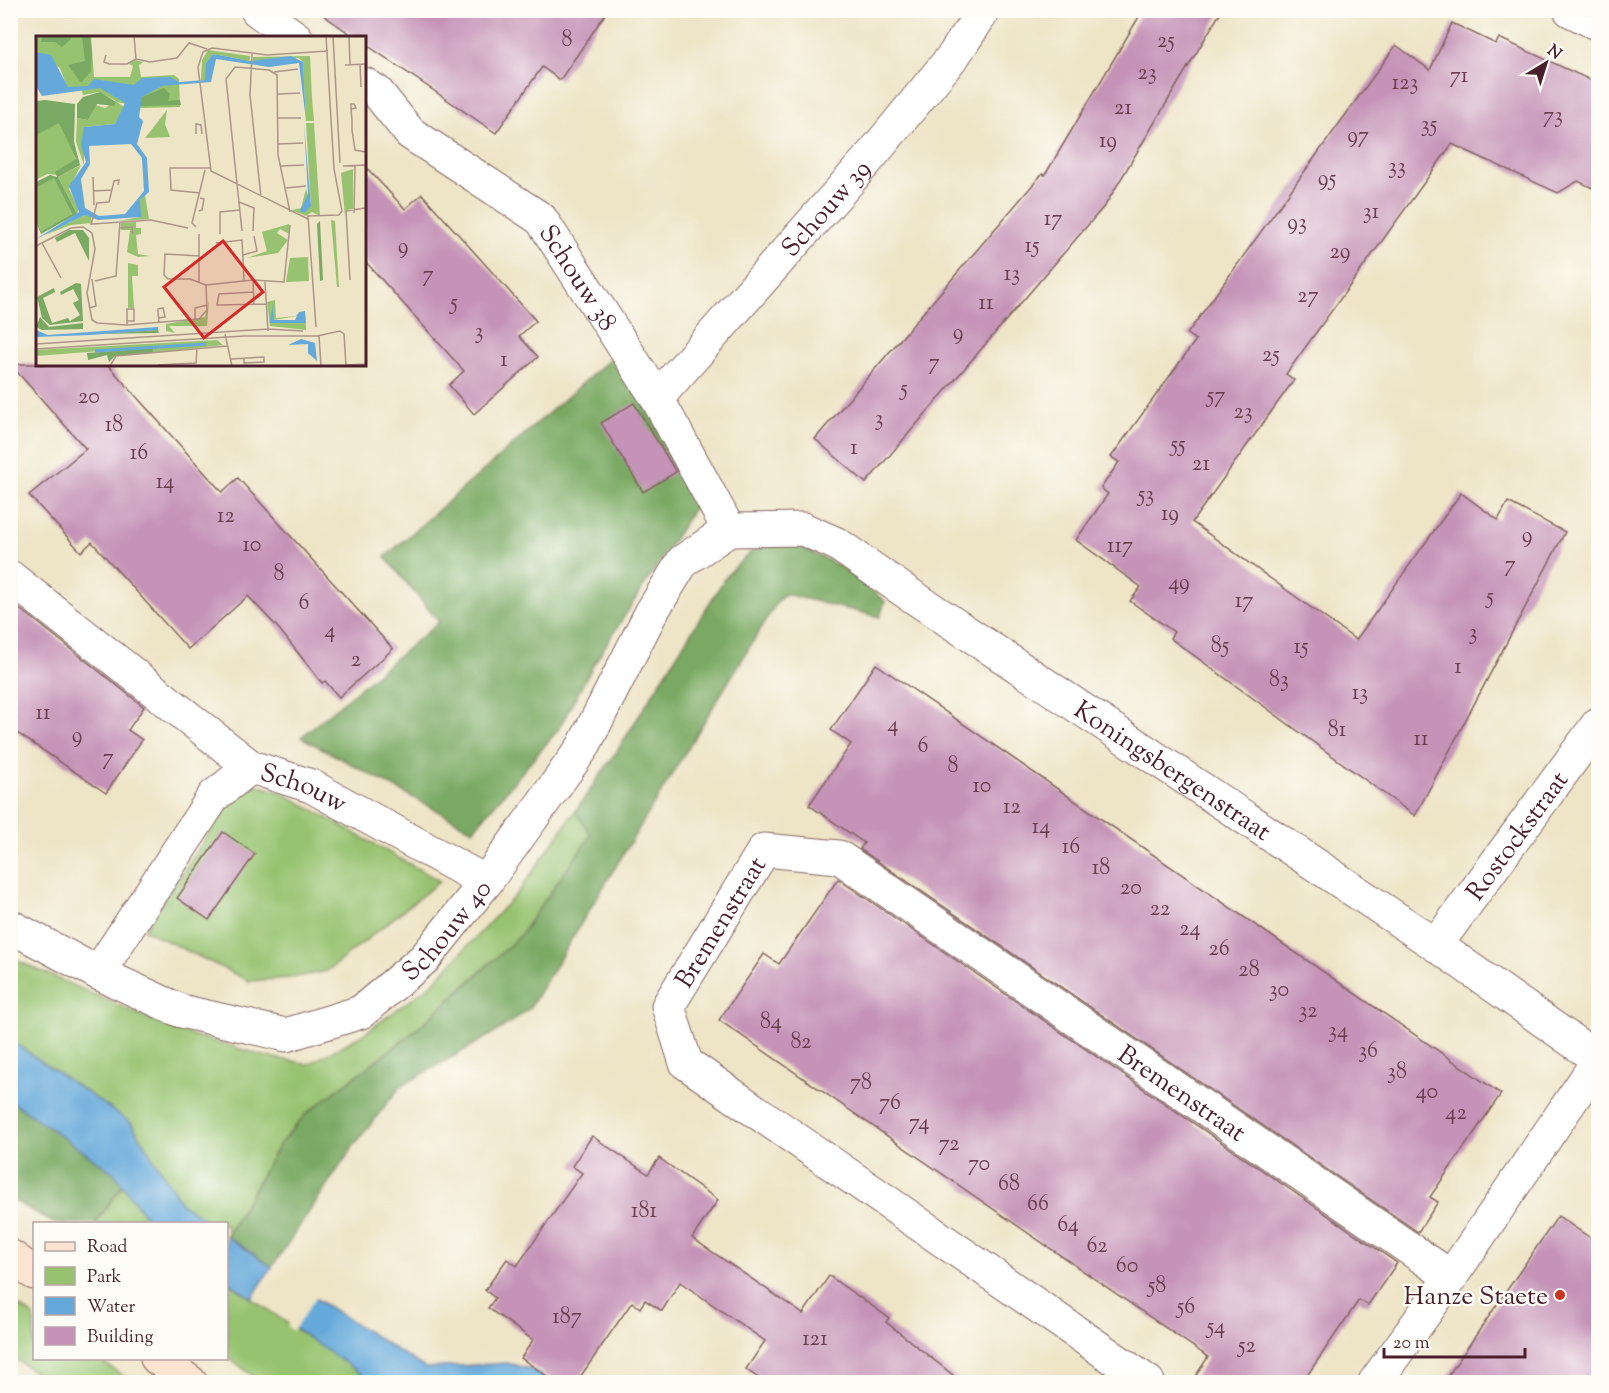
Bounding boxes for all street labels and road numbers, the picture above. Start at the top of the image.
street label: Schouw 39 [774,152,880,266]
street label: Schouw 38 [529,218,625,339]
street label: Koningsbergenstraat [1066,693,1278,851]
street label: Schouw [255,755,353,823]
street label: Rostockstraat [1458,764,1579,909]
street label: Bremenstraat [667,850,777,996]
street label: Schouw 40 [394,873,502,991]
street label: Bremenstraat [1109,1037,1253,1152]

